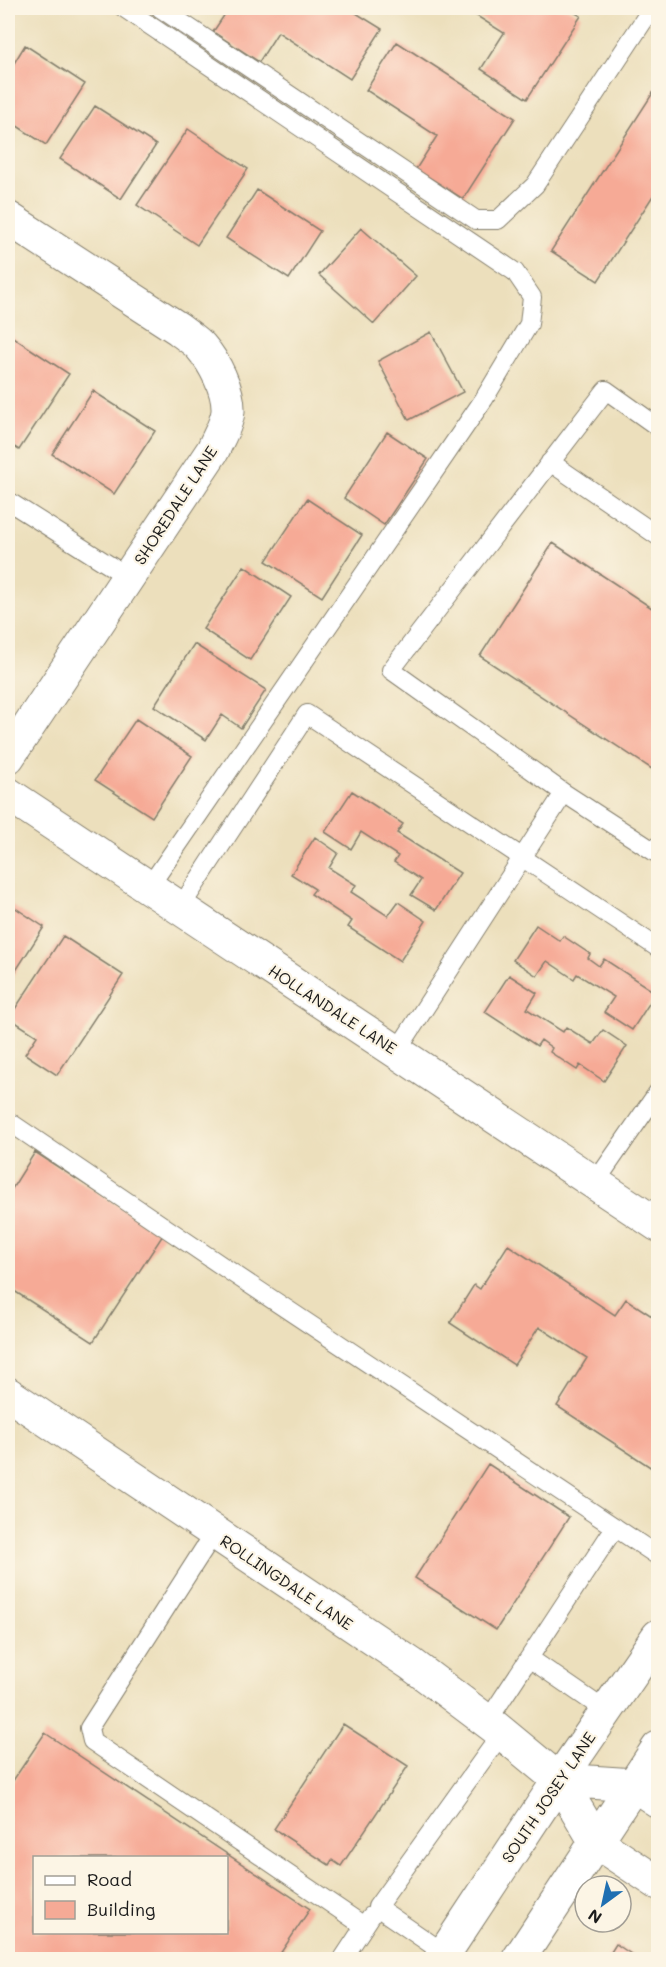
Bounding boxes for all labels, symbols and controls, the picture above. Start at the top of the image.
street label: SHOREDALE LANE [129,442,221,568]
street label: HOLLANDALE LANE [265,960,401,1058]
street label: ROLLINGDALE LANE [217,1530,357,1634]
street label: SOUTH JOSEY LANE [496,1727,600,1867]
legend [33,1856,228,1934]
text: Road [87,1867,132,1891]
north arrow [573,1874,633,1934]
text: Building [87,1897,155,1921]
text: N [584,1905,605,1929]

